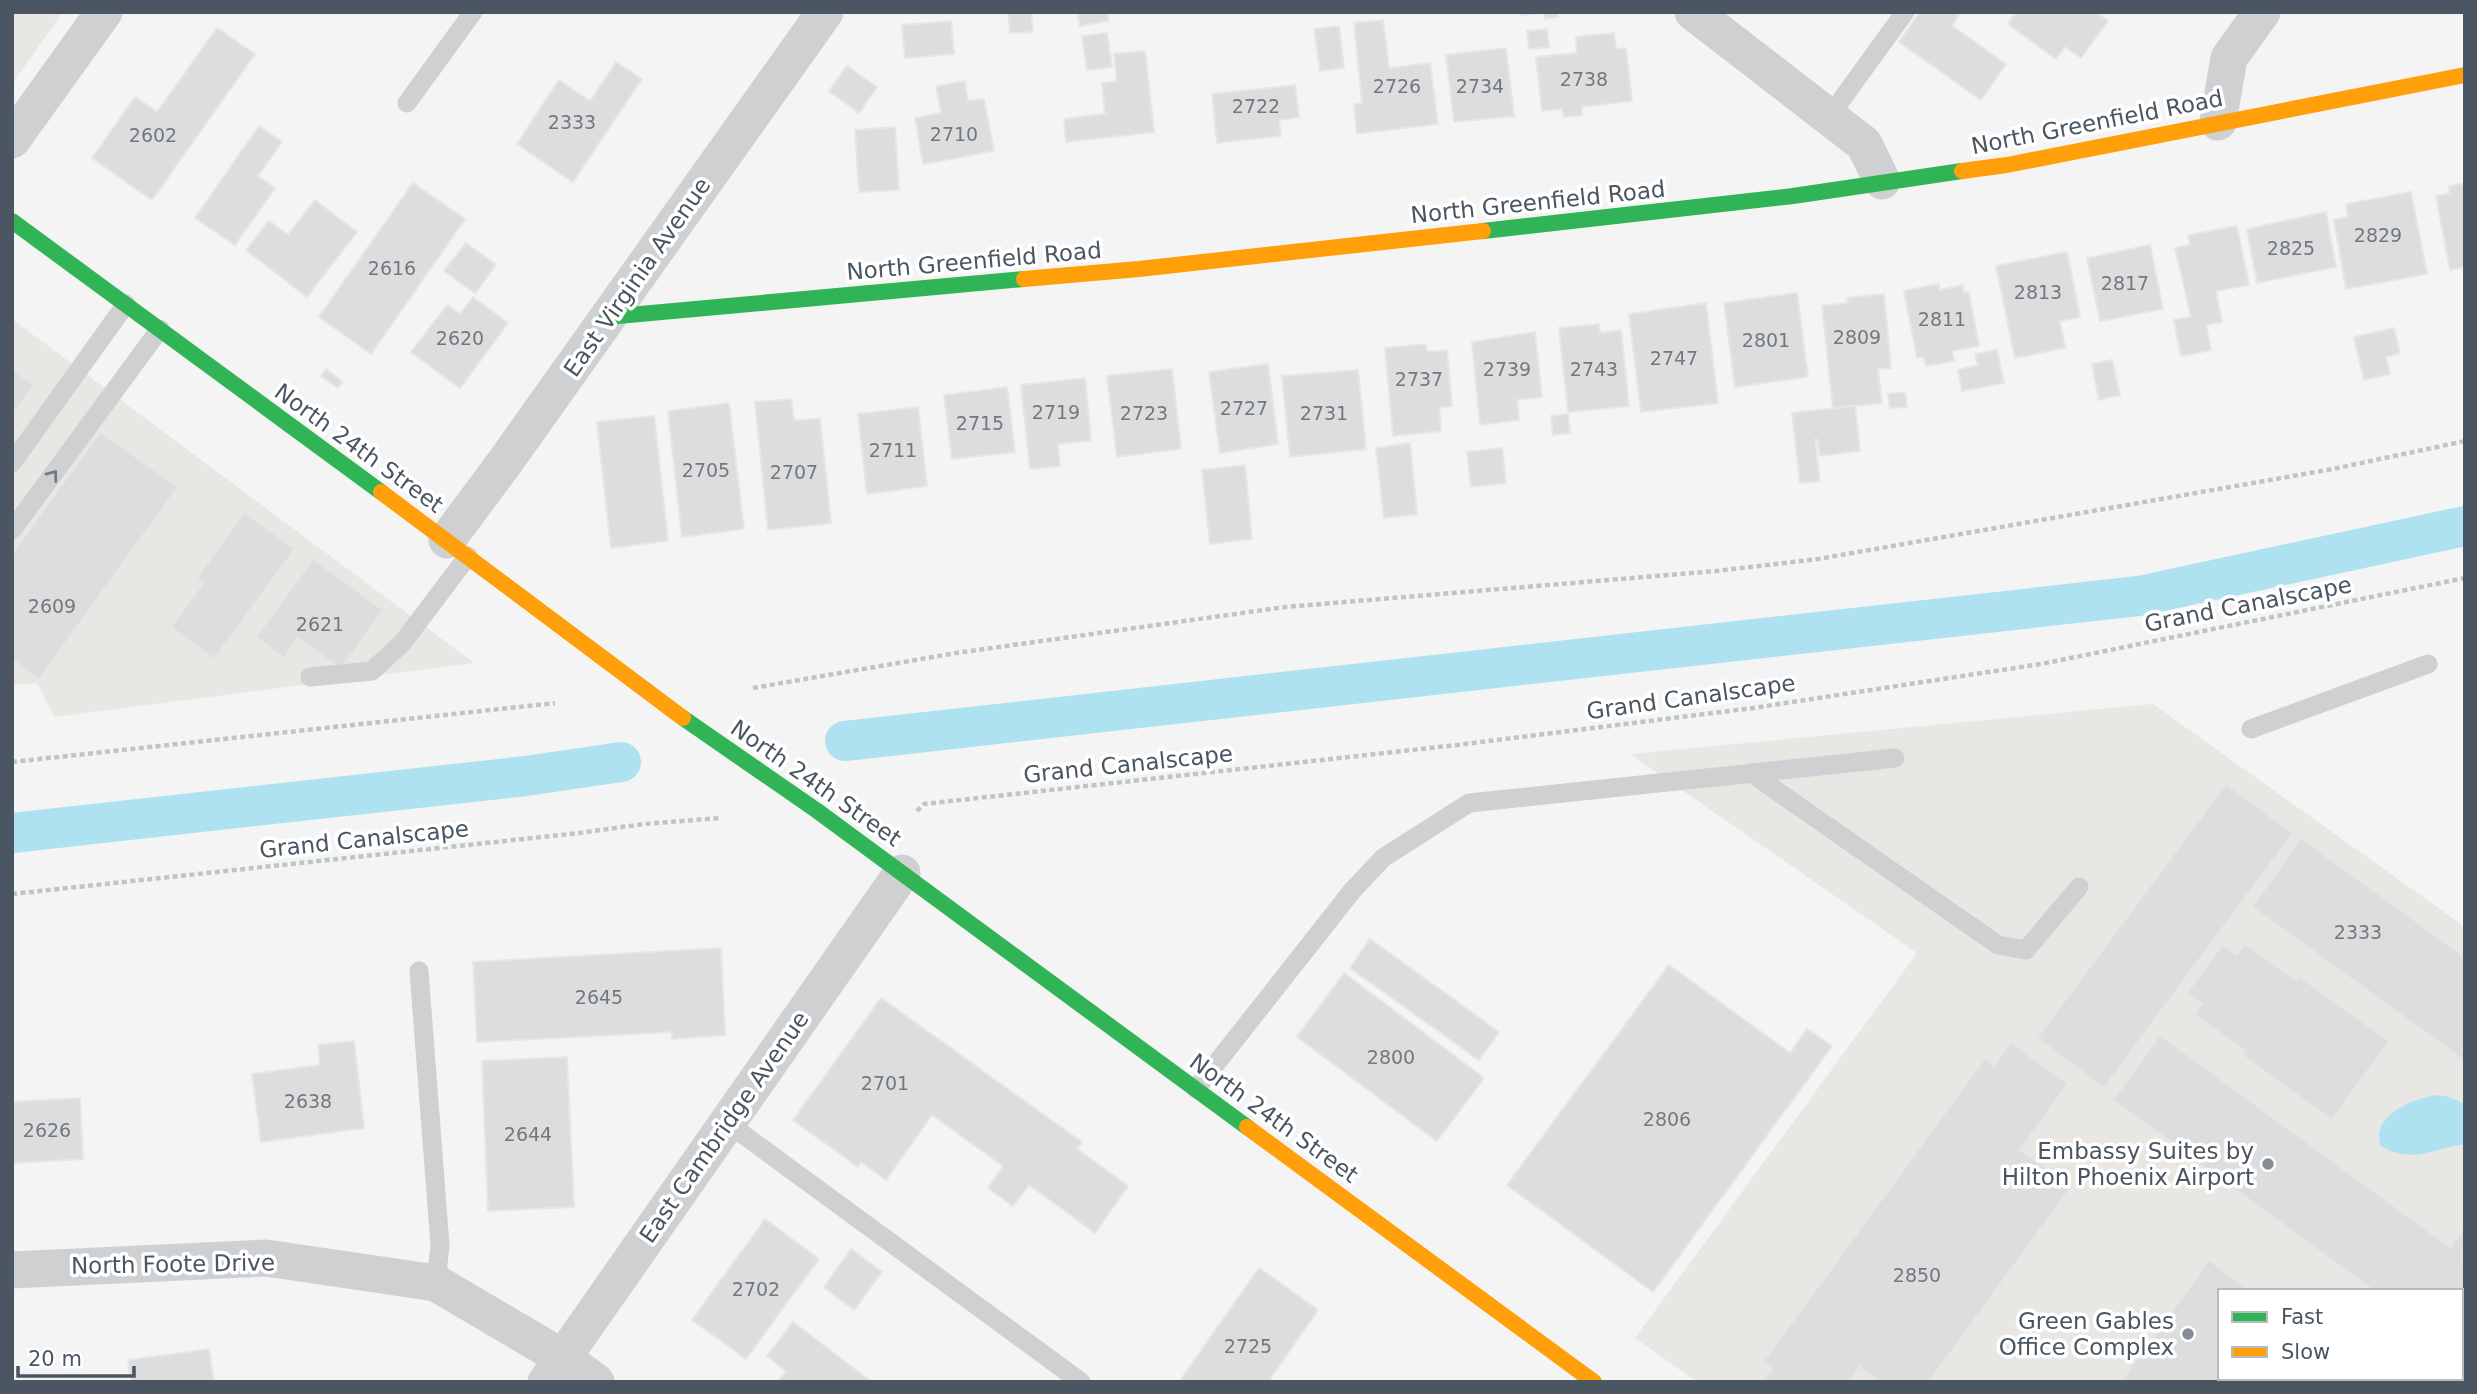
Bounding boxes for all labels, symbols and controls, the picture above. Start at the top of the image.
house number: 2738 [1560,68,1608,90]
house number: 2726 [1373,75,1421,97]
house number: 2734 [1456,75,1504,97]
street label: North Greenfield Road [1969,85,2225,159]
house number: 2722 [1232,95,1280,117]
house number: 2333 [548,111,596,133]
house number: 2710 [930,123,978,145]
house number: 2602 [129,124,177,146]
street label: East Virginia Avenue [559,173,715,381]
street label: North Greenfield Road [1409,176,1667,228]
house number: 2829 [2354,224,2402,246]
street label: North Greenfield Road [845,237,1103,285]
house number: 2825 [2267,237,2315,259]
house number: 2616 [368,257,416,279]
house number: 2817 [2101,272,2149,294]
house number: 2813 [2014,281,2062,303]
house number: 2811 [1918,308,1966,330]
house number: 2809 [1833,326,1881,348]
house number: 2620 [436,327,484,349]
house number: 2801 [1742,329,1790,351]
house number: 2747 [1650,347,1698,369]
house number: 2739 [1483,358,1531,380]
house number: 2743 [1570,358,1618,380]
house number: 2737 [1395,368,1443,390]
street label: North 24th Street [270,378,448,518]
house number: 2727 [1220,397,1268,419]
house number: 2719 [1032,401,1080,423]
house number: 2723 [1120,402,1168,424]
house number: 2731 [1300,402,1348,424]
house number: 2715 [956,412,1004,434]
house number: 2711 [869,439,917,461]
house number: 2705 [682,459,730,481]
house number: 2707 [770,461,818,483]
one-way arrow [45,470,57,483]
street label: Grand Canalscape [2142,571,2354,637]
house number: 2609 [28,595,76,617]
house number: 2621 [296,613,344,635]
street label: Grand Canalscape [1585,669,1797,725]
street label: North 24th Street [726,715,906,851]
street label: Grand Canalscape [1022,740,1234,788]
street label: Grand Canalscape [258,815,470,863]
house number: 2333 [2334,921,2382,943]
house number: 2645 [575,986,623,1008]
street label: East Cambridge Avenue [634,1006,814,1248]
house number: 2800 [1367,1046,1415,1068]
street label: North 24th Street [1185,1048,1363,1188]
house number: 2701 [861,1072,909,1094]
house number: 2638 [284,1090,332,1112]
house number: 2806 [1643,1108,1691,1130]
house number: 2626 [23,1119,71,1141]
house number: 2644 [504,1123,552,1145]
place label: Embassy Suites by Hilton Phoenix Airport [2002,1138,2254,1190]
marker: Embassy Suites by Hilton Phoenix Airport [2260,1156,2276,1172]
street label: North Foote Drive [71,1249,275,1279]
house number: 2850 [1893,1264,1941,1286]
house number: 2702 [732,1278,780,1300]
legend [2218,1289,2463,1380]
text: Fast [2281,1305,2323,1329]
place label: Green Gables Office Complex [1999,1308,2174,1360]
marker: Green Gables Office Complex [2180,1326,2196,1342]
scale bar [18,1334,133,1378]
house number: 2725 [1224,1335,1272,1357]
text: Slow [2281,1340,2330,1364]
text: 20 m [28,1347,82,1371]

